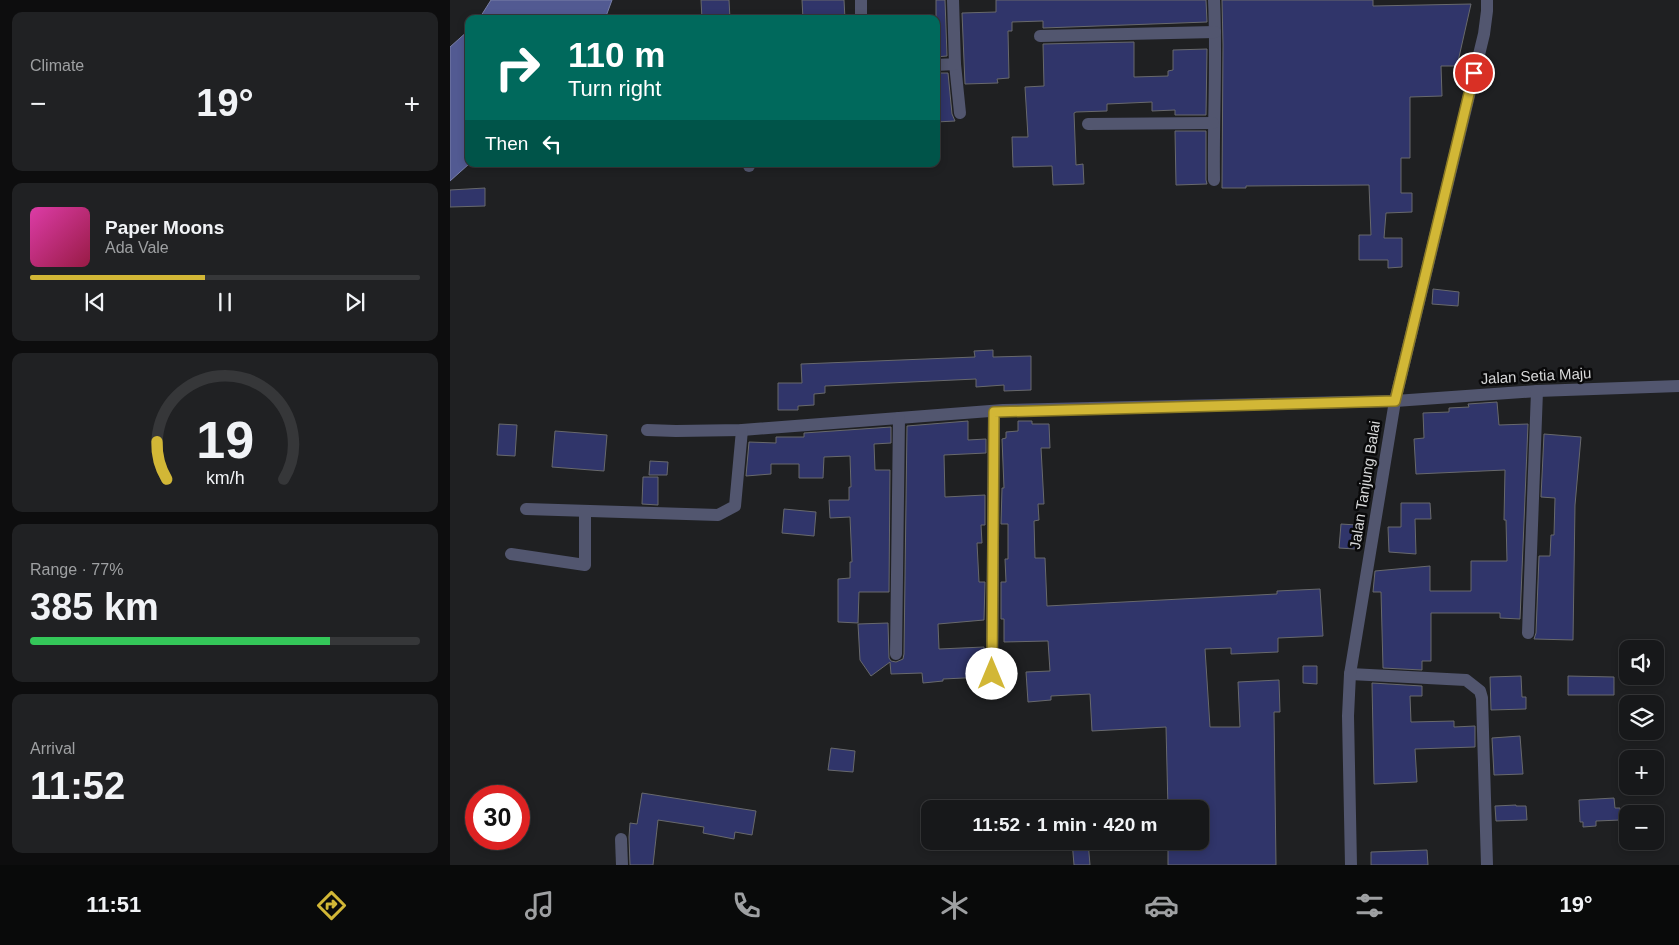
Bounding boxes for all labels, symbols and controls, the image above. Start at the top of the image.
icon: right [485,35,550,100]
text: 110 m [568,35,665,74]
pin [1453,52,1495,94]
text: Climate [30,57,84,74]
icon: arrive [1460,59,1488,87]
text: Turn right [568,76,661,101]
text: 19° [196,82,254,124]
text: − [30,88,46,119]
text: + [404,88,420,119]
icon: left [538,130,566,158]
text: Then [485,133,528,154]
text: Paper Moons [105,217,224,238]
text: Ada Vale [105,239,169,256]
icon: previous [81,288,109,316]
icon: pause [211,288,239,316]
icon: next [341,288,369,316]
street label: Jalan Setia Maju [1480,364,1592,387]
text: 19 [196,411,254,469]
street label: Jalan Tanjung Balai [1346,419,1383,550]
text: km/h [206,468,244,488]
text: Range · 77% [30,561,123,578]
text: 385 km [30,586,159,628]
map controls [1619,640,1664,850]
button: sound [1619,640,1664,685]
position arrow [965,647,1017,699]
button: layers [1619,695,1664,740]
text: Arrival [30,740,75,757]
button: + [1619,750,1664,795]
text: 11:52 [30,765,125,807]
speed limit sign: 30 [465,785,530,850]
button: − [1619,805,1664,850]
text: 11:52 · 1 min · 420 m [973,814,1157,835]
icon: directions [314,888,349,923]
icon: music [522,888,557,923]
icon: phone [729,888,764,923]
icon: climate [937,888,972,923]
icon: car [1144,888,1179,923]
icon: filters [1352,888,1387,923]
text: 11:51 [86,892,141,917]
text: 19° [1559,892,1593,917]

